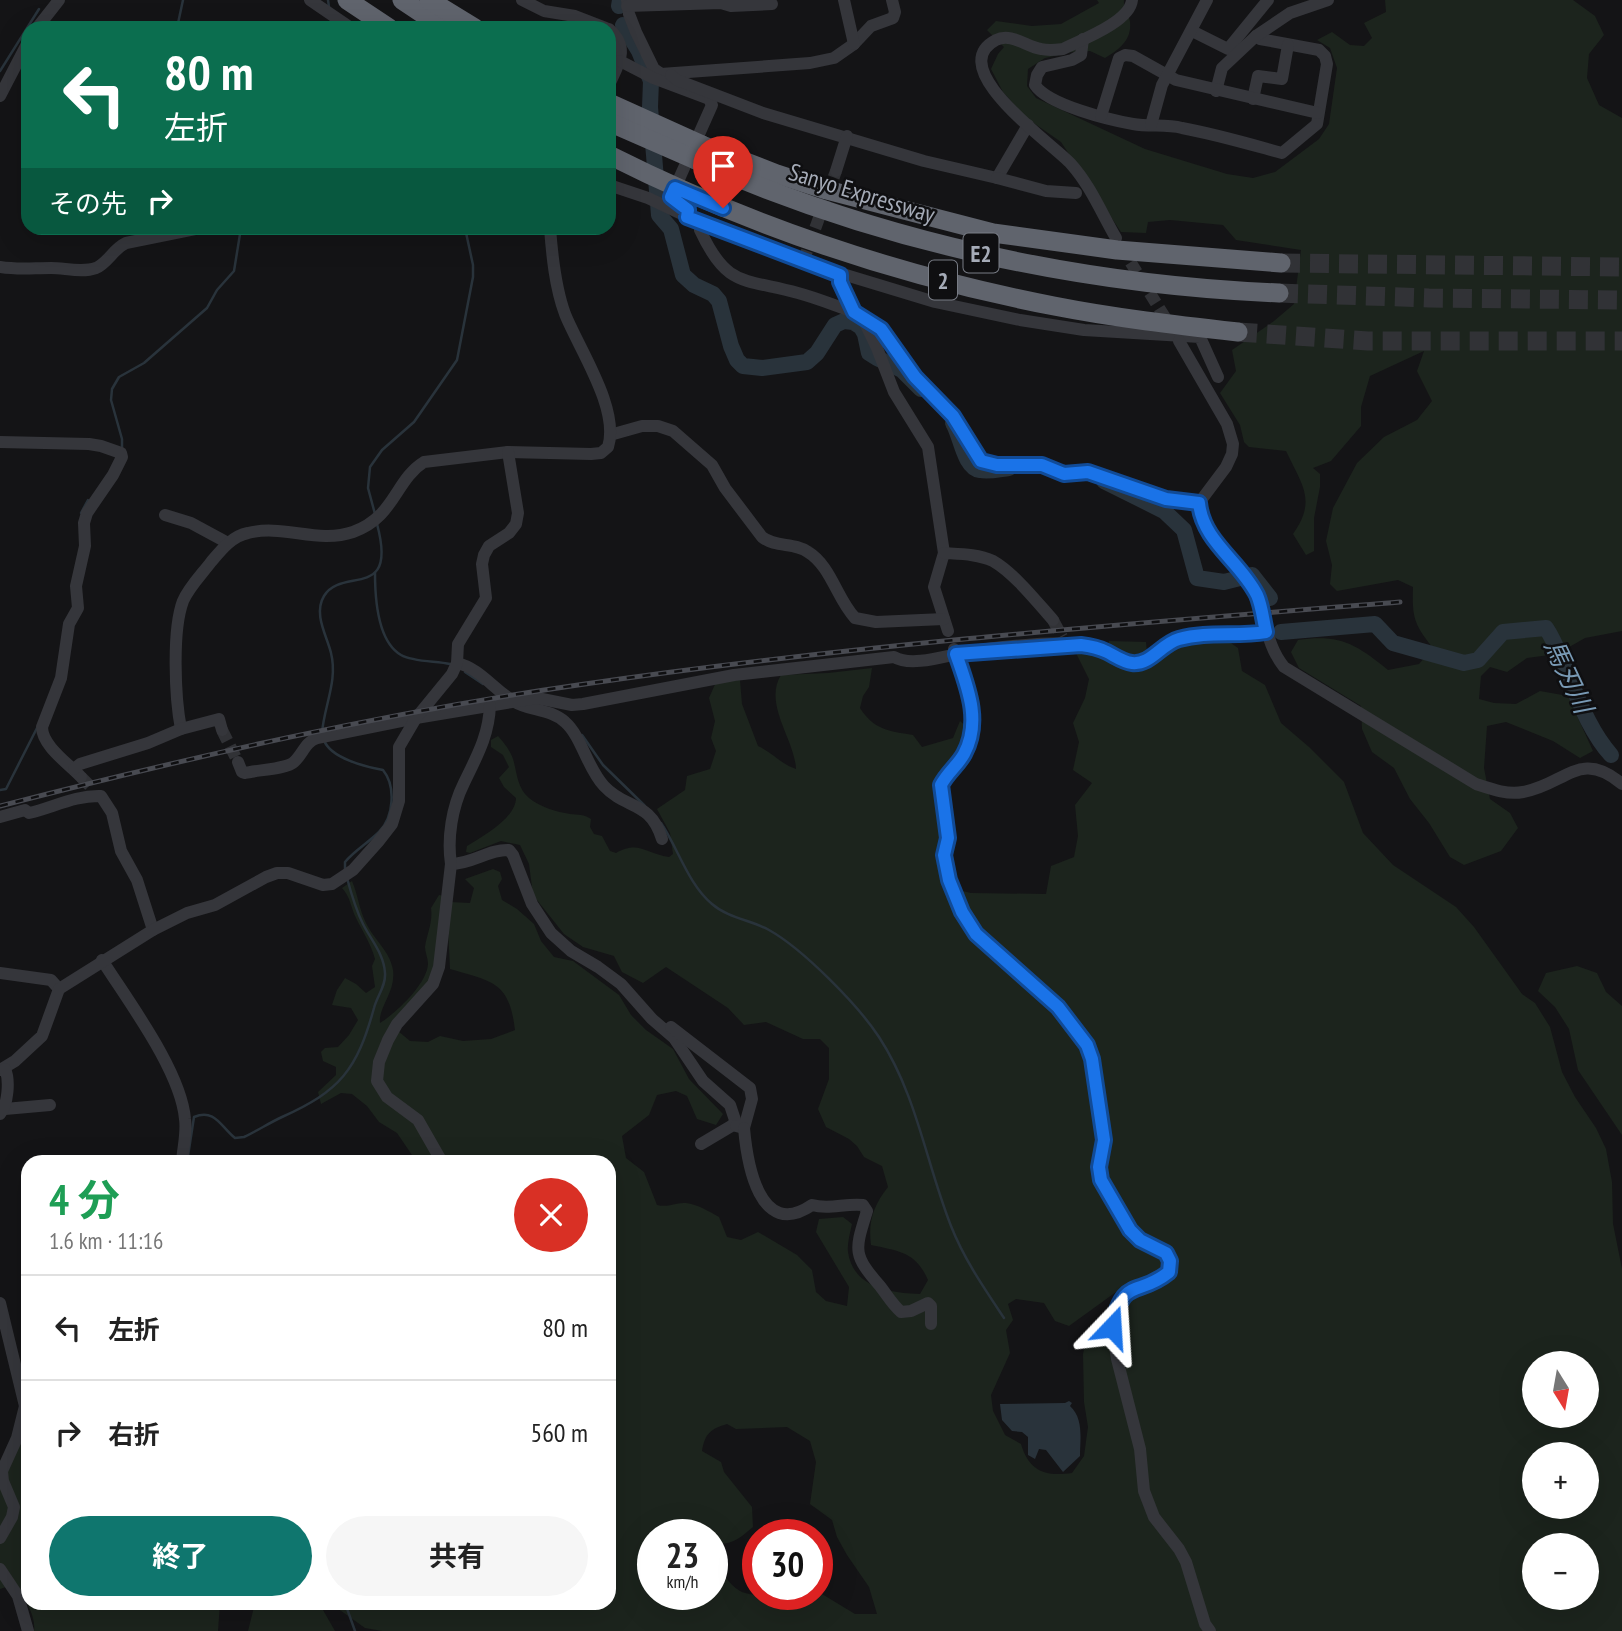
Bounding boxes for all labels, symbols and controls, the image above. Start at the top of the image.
text: 80 m [164,40,253,104]
icon: left [49,49,140,140]
text: 左折 [164,106,228,148]
pin [693,136,753,208]
icon: arrive [704,147,742,185]
street label: Sanyo Expressway [785,156,939,230]
icon: right [141,182,179,220]
text: その先 [49,187,127,220]
road number: E2 [964,234,998,272]
road number: 2 [929,260,957,300]
water label: 馬刃川 [1538,634,1602,721]
text: 4 分 [49,1172,120,1227]
button: close [514,1178,588,1252]
text: 1.6 km · 11:16 [49,1226,163,1255]
position arrow [1075,1290,1149,1364]
icon: left [49,1309,87,1347]
text: 80 m [542,1311,588,1344]
text: 左折 [108,1313,160,1346]
north arrow [1522,1351,1600,1428]
map controls [1522,1351,1599,1610]
icon: right [49,1414,87,1452]
text: 560 m [530,1416,588,1449]
text: 右折 [108,1418,160,1451]
button: + [1522,1442,1599,1519]
button: 終了 [49,1516,312,1596]
button: 共有 [326,1516,588,1596]
speed limit sign: 30 [742,1519,833,1610]
text: 23 [666,1532,699,1578]
button: − [1522,1533,1599,1610]
text: km/h [667,1570,698,1593]

